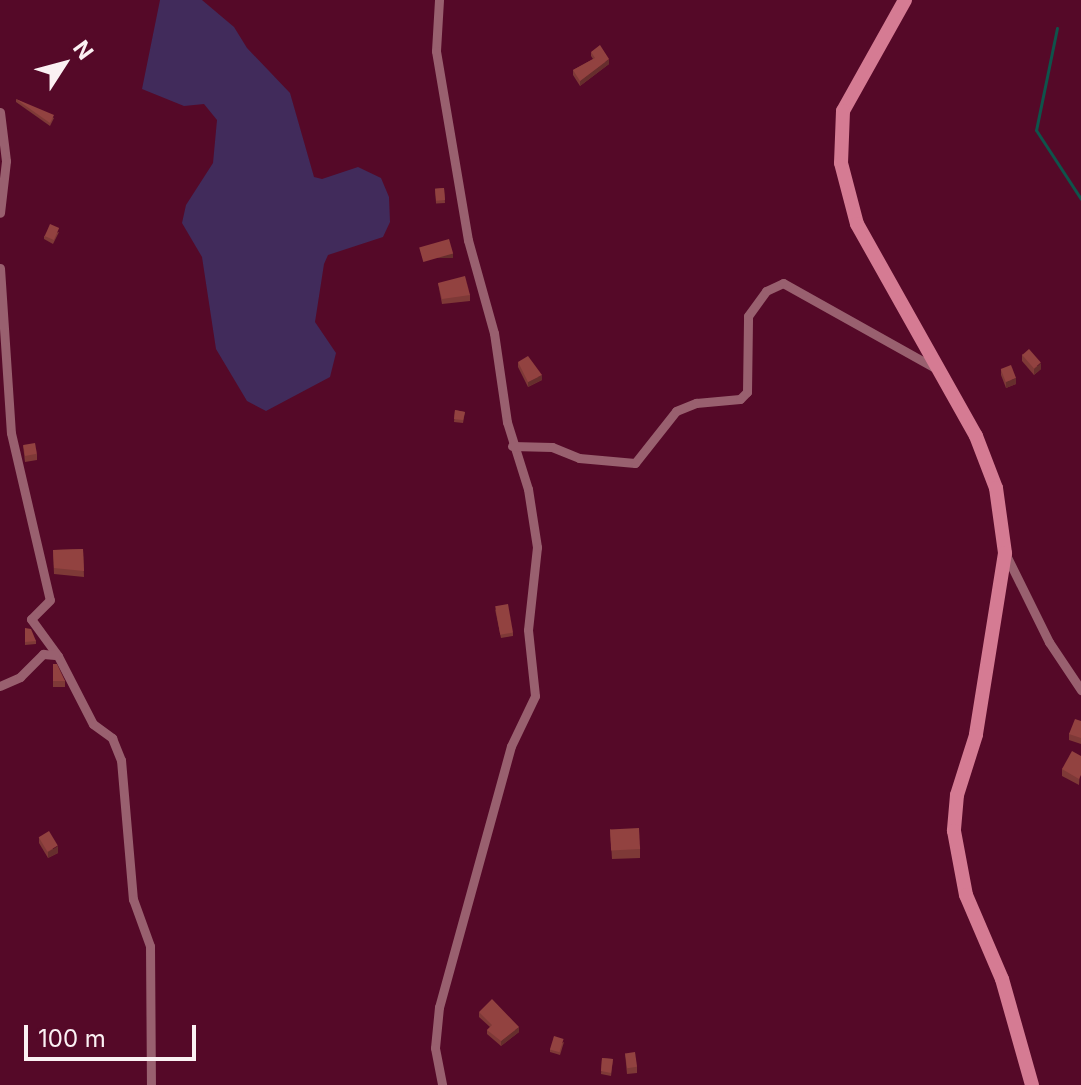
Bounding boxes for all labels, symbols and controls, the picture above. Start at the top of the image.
north arrow [24,24,104,104]
text: N [68,35,99,64]
scale bar [28,1009,200,1059]
text: 100 m [38,1024,106,1053]

